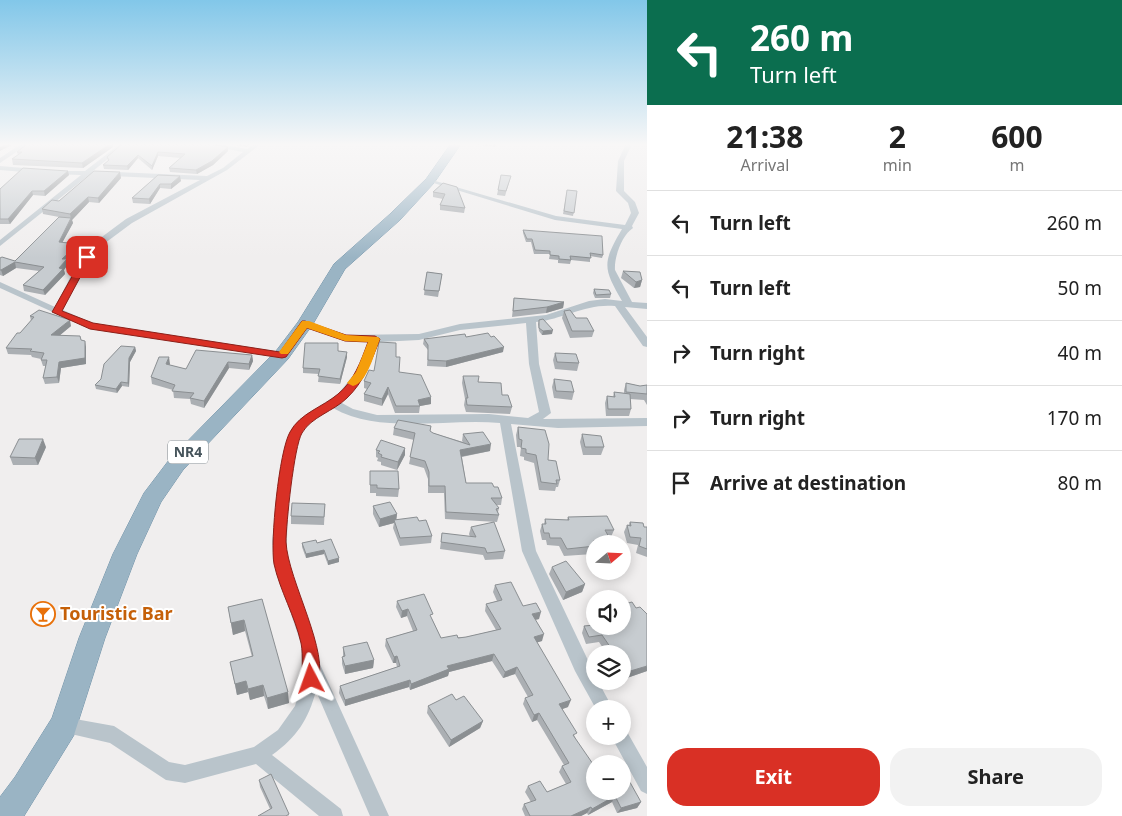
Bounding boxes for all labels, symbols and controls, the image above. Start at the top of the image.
text: 260 m [750,14,853,61]
icon: left [667,20,732,85]
text: Turn left [750,59,837,89]
text: 21:38 [726,116,803,157]
text: 2 [889,116,906,157]
text: 600 [991,116,1043,157]
text: Arrival [740,154,789,176]
text: min [883,154,912,176]
text: m [1009,154,1024,176]
icon: left [667,209,695,237]
text: Turn left [710,210,791,236]
text: 260 m [1047,210,1102,236]
pin [66,236,108,278]
icon: arrive [73,243,101,271]
icon: left [667,274,695,302]
text: Turn left [710,275,791,301]
text: 50 m [1058,275,1102,301]
icon: right [667,339,695,367]
text: Turn right [710,340,805,366]
text: 40 m [1058,340,1102,366]
icon: right [667,404,695,432]
text: Turn right [710,405,805,431]
text: 170 m [1047,405,1102,431]
road number: NR4 [168,441,208,464]
icon: arrive [667,469,695,497]
text: Arrive at destination [710,470,906,496]
text: 80 m [1058,470,1102,496]
north arrow [586,535,631,580]
map controls [586,535,631,800]
button: sound [586,590,631,635]
bar icon: Touristic Bar [30,601,56,627]
place label: Touristic Bar [60,601,173,625]
button: layers [586,645,631,690]
position arrow [284,652,336,704]
button: + [586,700,631,745]
button: Exit [667,748,880,806]
button: Share [890,748,1102,806]
button: − [586,755,631,800]

